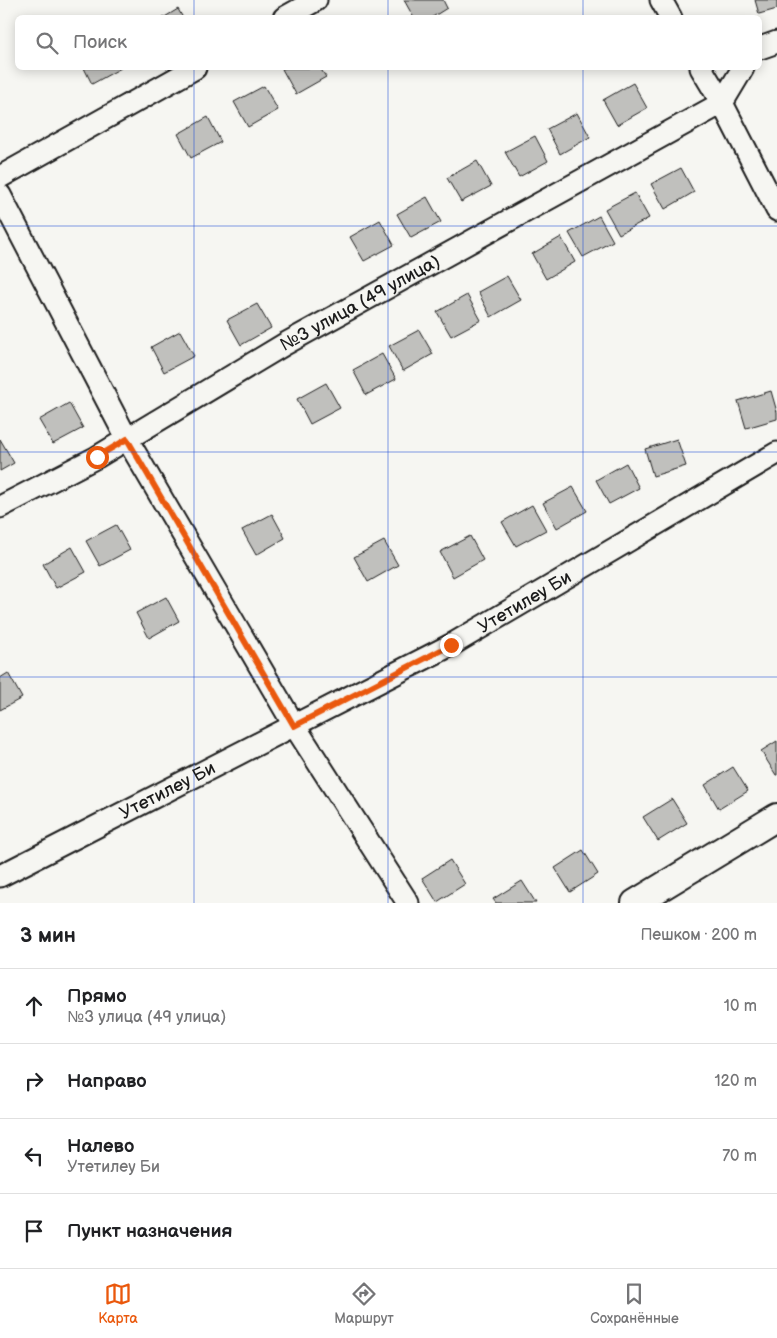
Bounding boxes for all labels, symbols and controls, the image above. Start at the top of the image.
search box [15,15,762,70]
icon: search [33,29,61,57]
text: Поиск [73,31,127,54]
street label: №3 улица (49 улица) [277,251,444,356]
route start [86,446,109,469]
street label: Утетилеу Би [474,567,575,638]
route end [440,634,463,657]
street label: Утетилеу Би [116,758,219,824]
text: 3 мин [20,923,76,948]
text: Пешком · 200 m [640,926,757,945]
text: Прямо [67,985,127,1008]
icon: ahead [20,992,48,1020]
text: 10 m [724,997,757,1016]
text: №3 улица (49 улица) [67,1008,226,1027]
icon: right [20,1067,48,1095]
text: Направо [67,1070,147,1093]
text: 120 m [714,1072,757,1091]
text: Налево [67,1135,134,1158]
icon: left [20,1142,48,1170]
text: 70 m [722,1147,757,1166]
text: Утетилеу Би [67,1158,160,1177]
icon: arrive [20,1217,48,1245]
text: Пункт назначения [67,1220,232,1243]
tab: Карта [98,1280,138,1327]
tab: Маршрут [334,1280,394,1327]
tab: Сохранённые [590,1280,679,1327]

